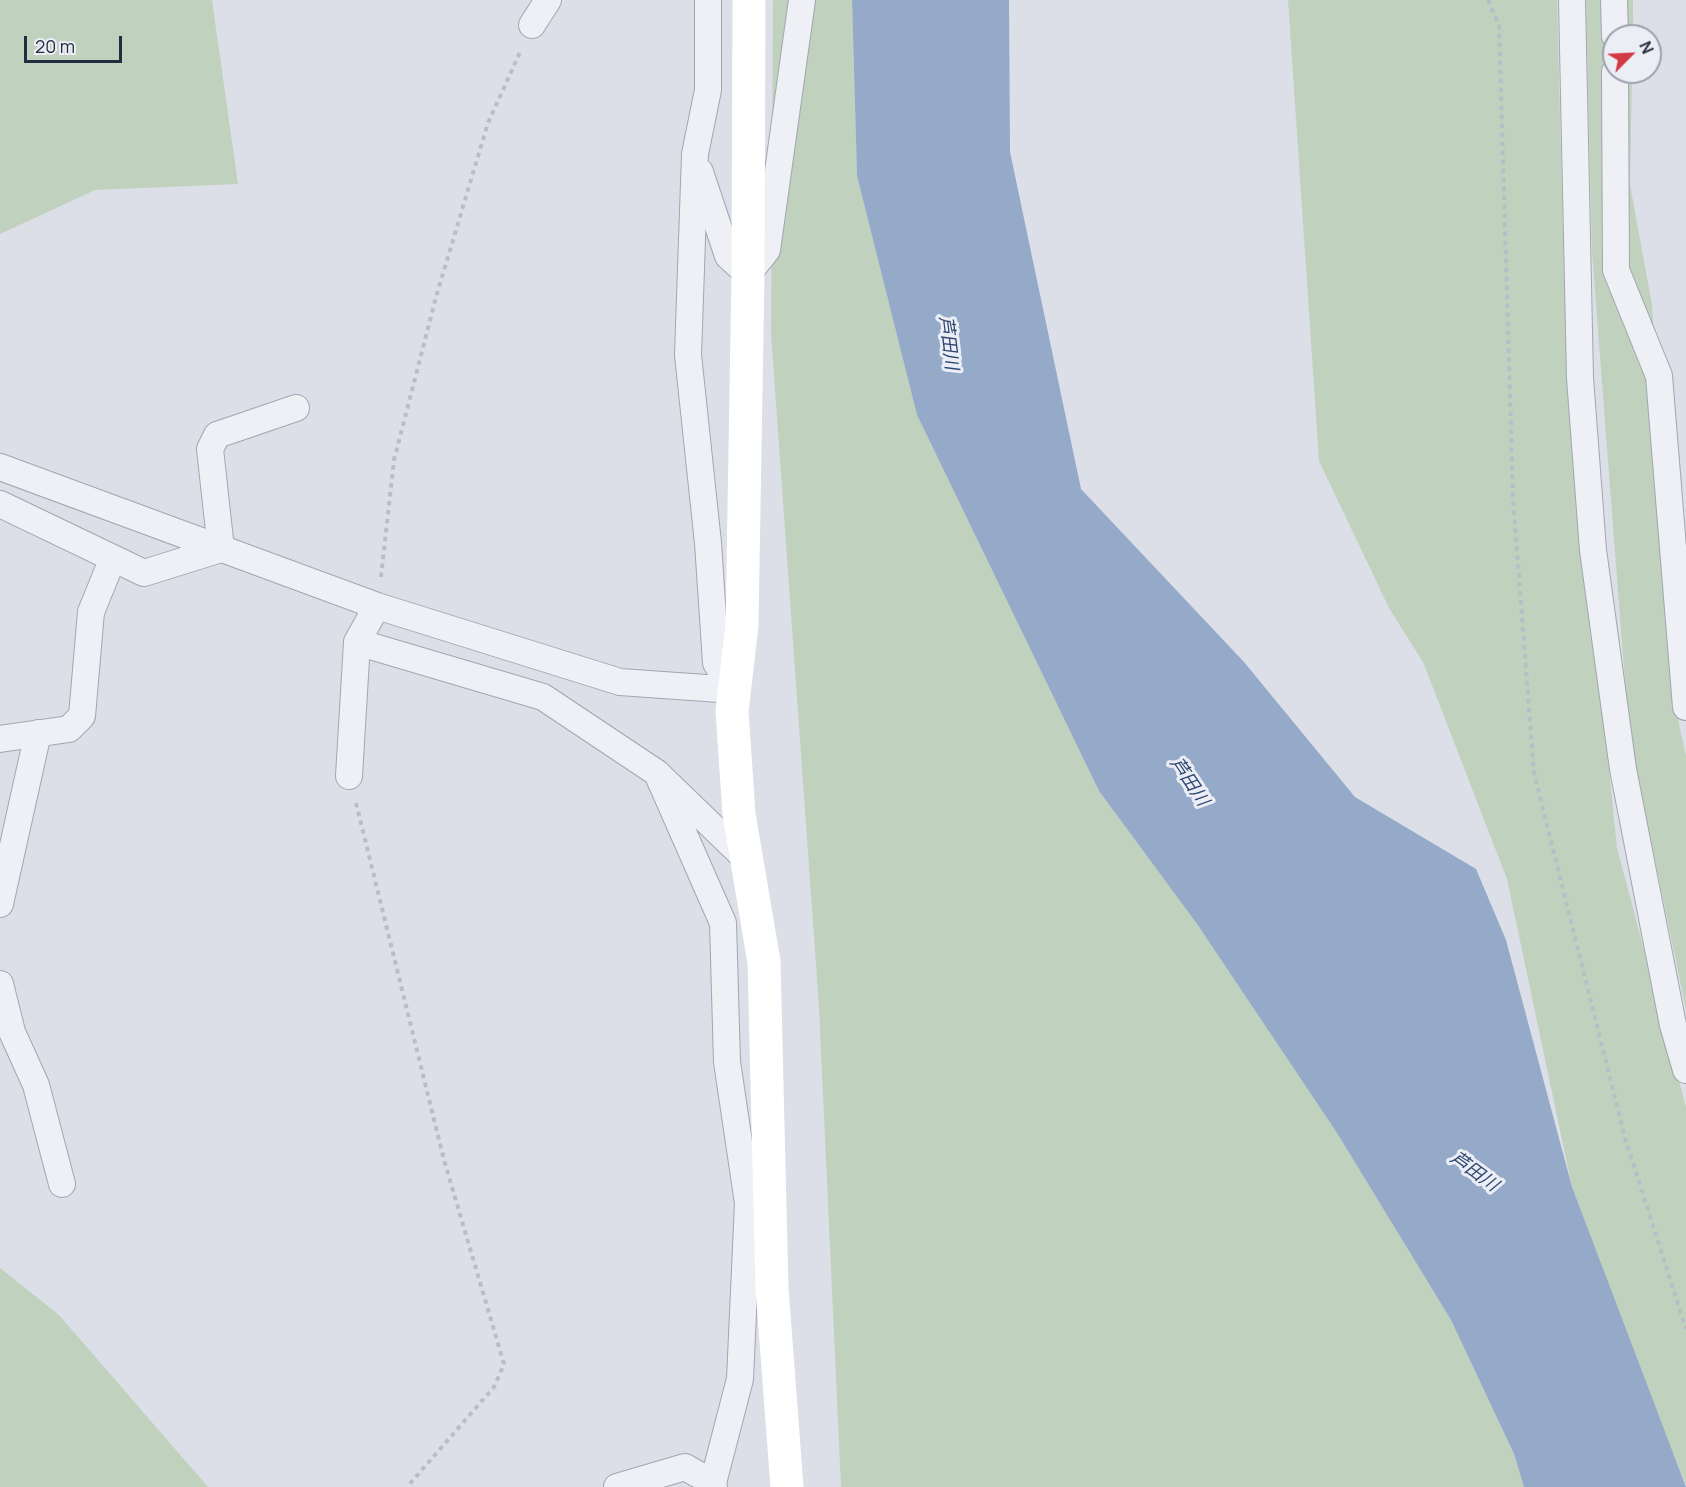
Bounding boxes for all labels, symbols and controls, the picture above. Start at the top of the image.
scale bar [27,24,124,62]
north arrow [1602,24,1662,84]
text: 20 m [35,34,75,58]
text: N [1634,38,1659,57]
water label: 芦田川 [934,315,962,371]
water label: 芦田川 [1165,754,1213,810]
water label: 芦田川 [1446,1147,1502,1197]

